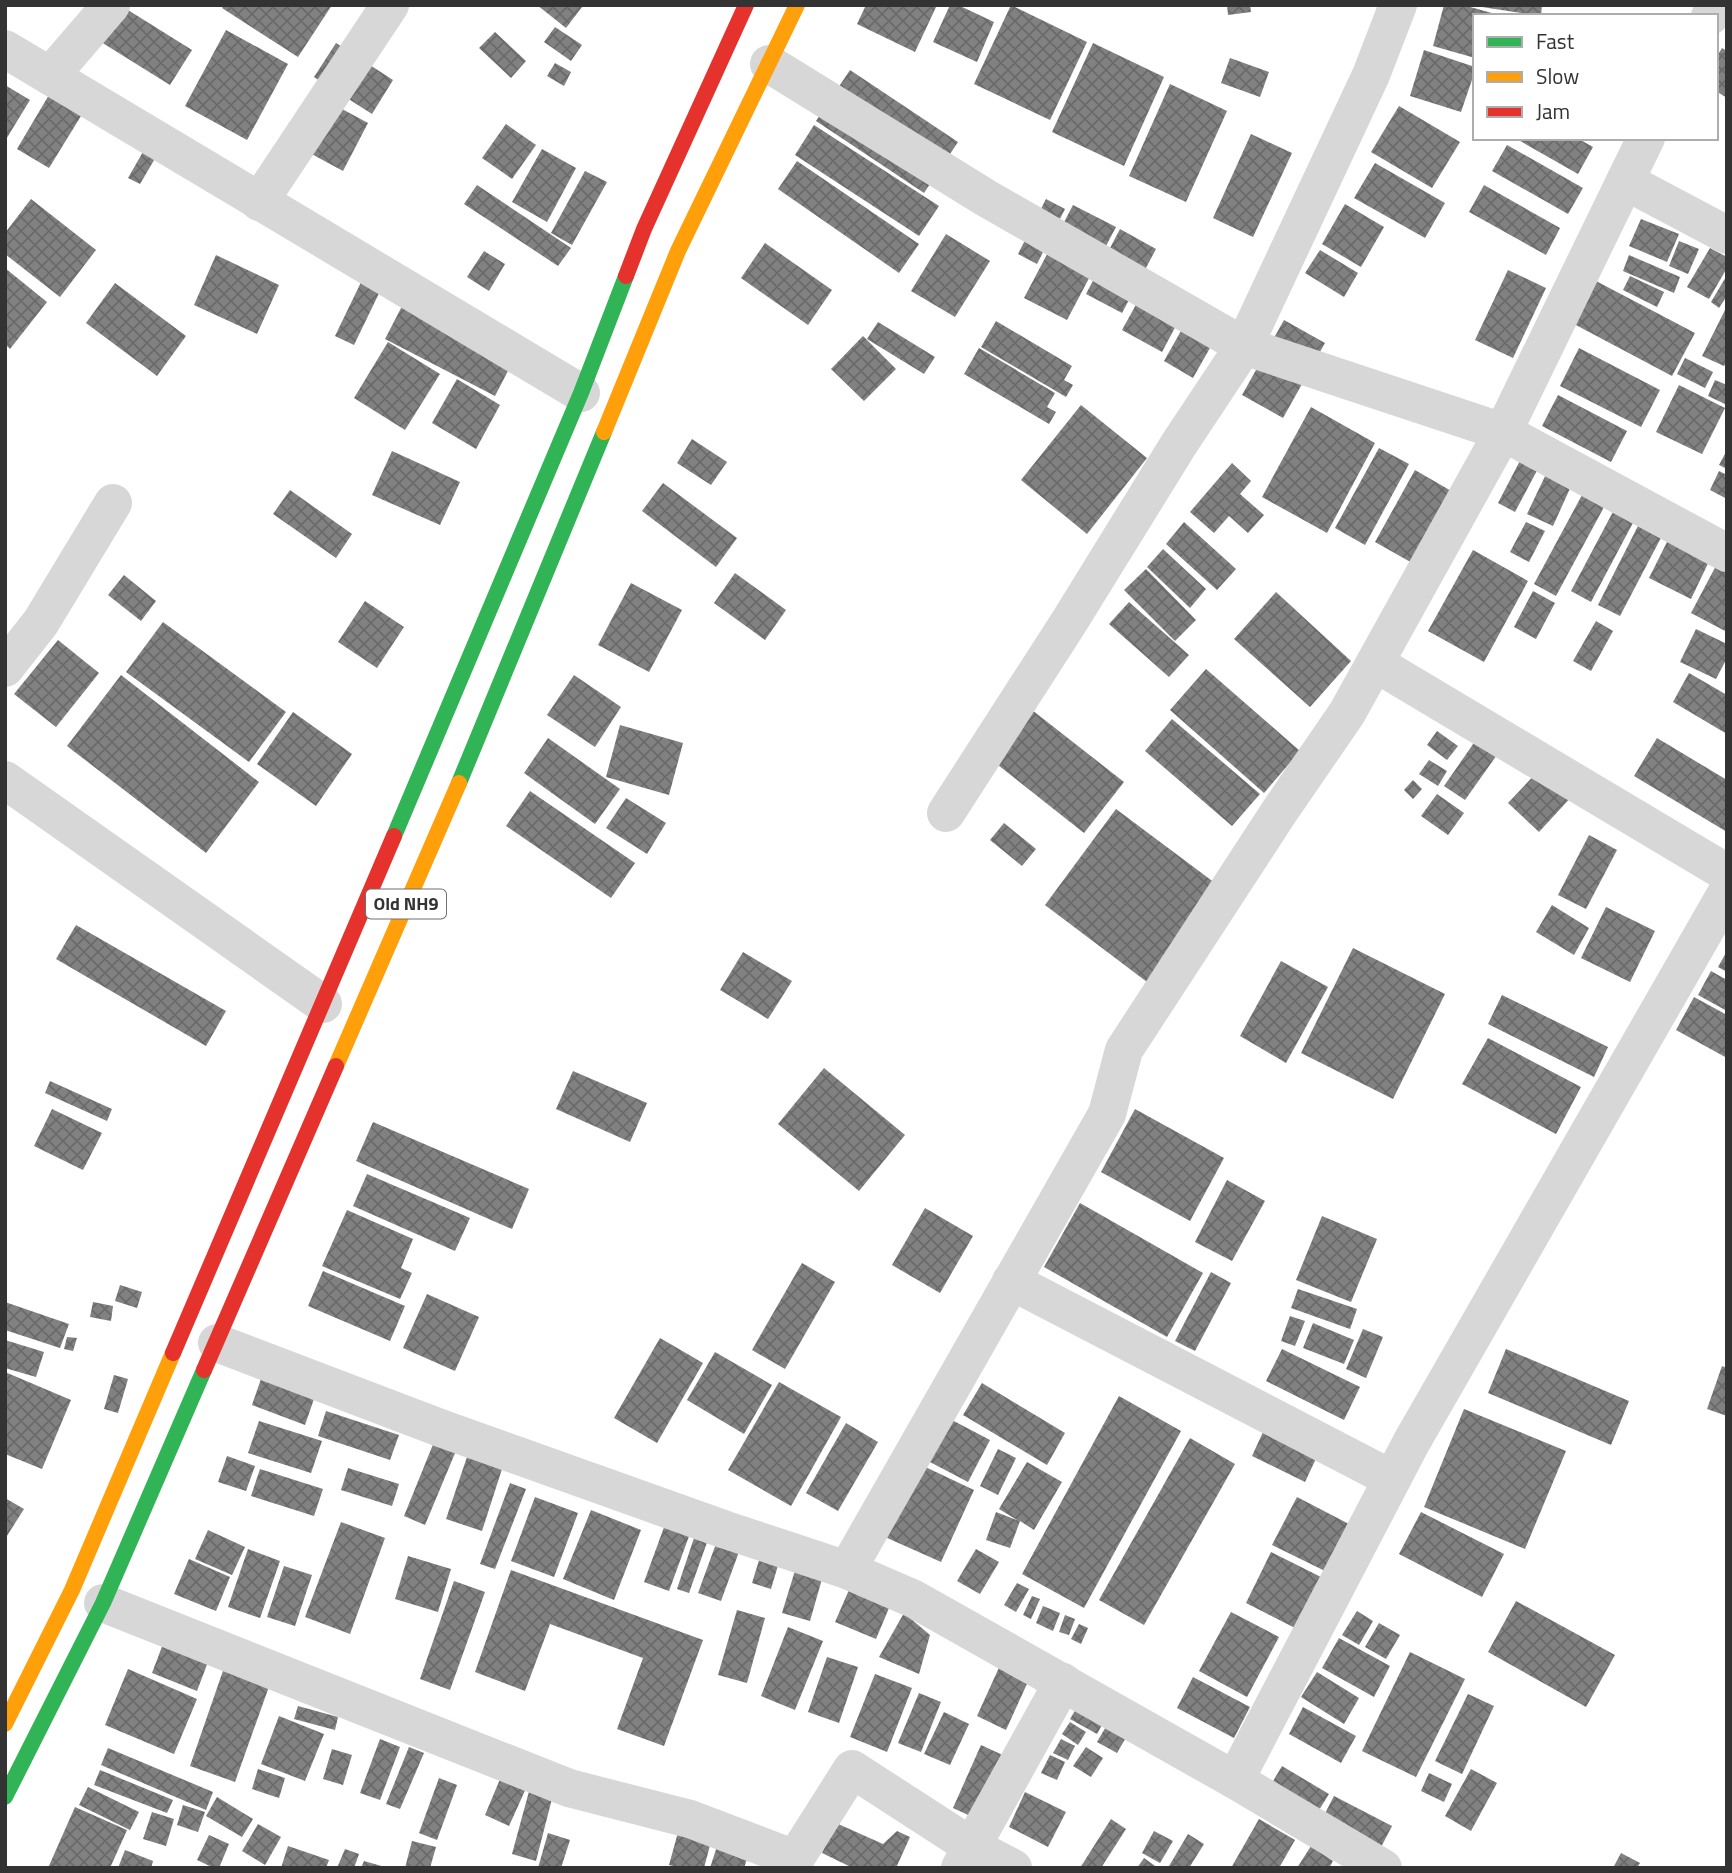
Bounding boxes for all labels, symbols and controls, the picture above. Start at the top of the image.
legend [1473,14,1718,140]
text: Fast [1536,25,1575,57]
text: Slow [1536,60,1579,92]
text: Jam [1536,95,1570,127]
road number: Old NH9 [366,890,446,918]

